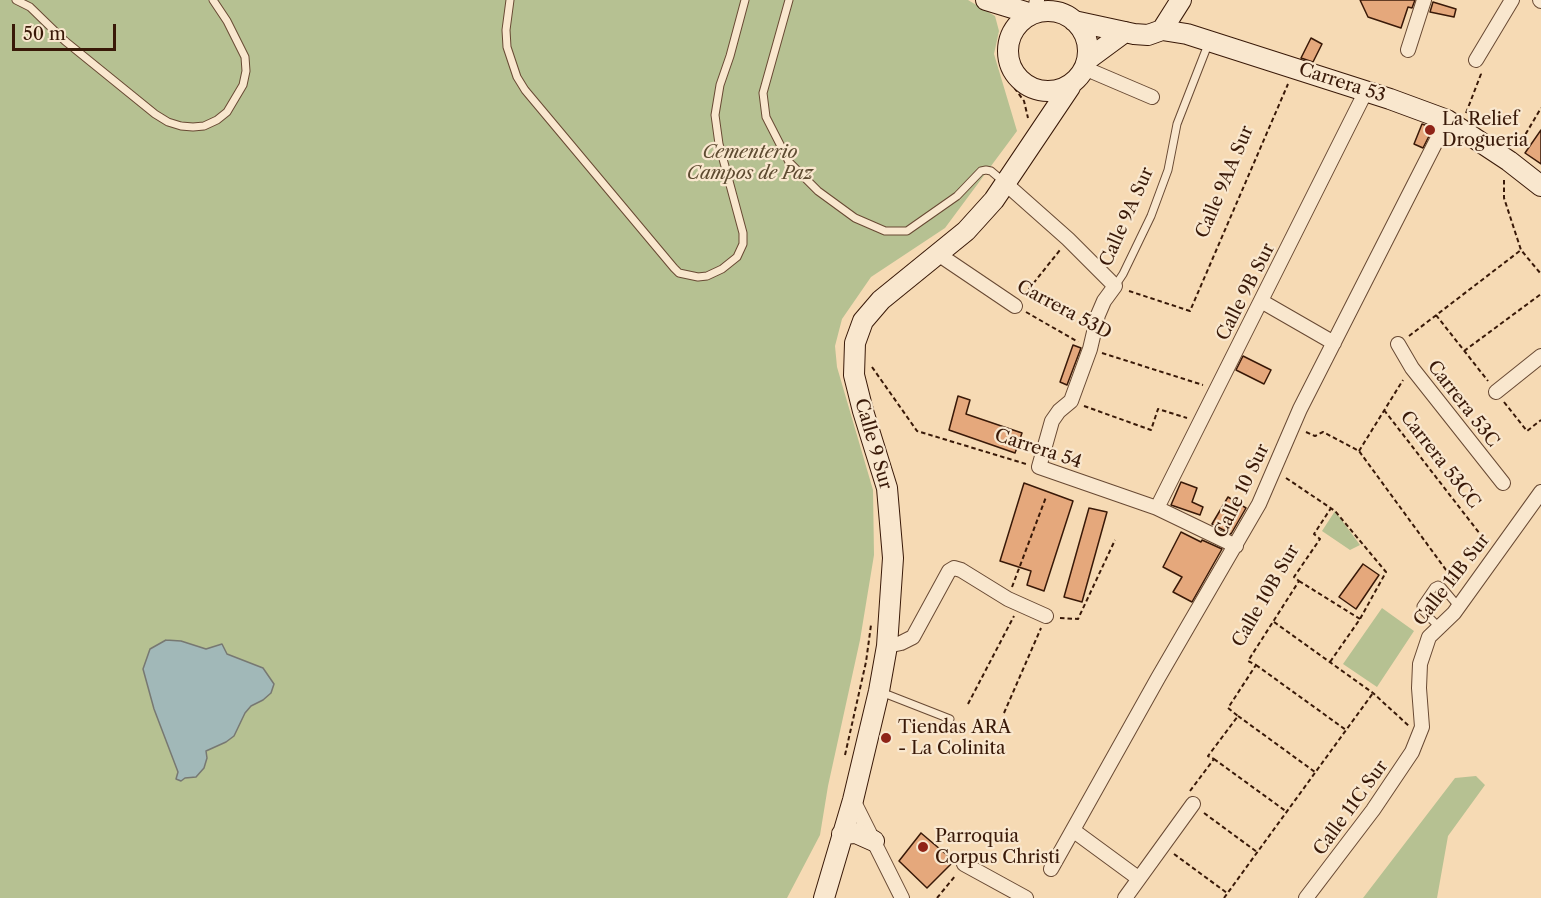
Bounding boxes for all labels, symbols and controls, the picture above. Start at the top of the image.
scale bar [15,12,118,50]
text: 50 m [23,23,66,45]
street label: Carrera 53 [1296,59,1388,107]
place label: La Relief Drogueria [1442,109,1528,152]
street label: Calle 9AA Sur [1192,123,1258,241]
marker: La Relief Drogueria [1423,123,1437,137]
park label: Cementerio Campos de Paz [687,142,813,184]
street label: Calle 9A Sur [1095,164,1159,270]
street label: Calle 9B Sur [1212,240,1280,344]
street label: Carrera 53D [1013,276,1115,344]
street label: Carrera 53C [1423,356,1503,452]
street label: Calle 9 Sur [850,396,896,492]
street label: Carrera 53CC [1395,407,1485,513]
street label: Carrera 54 [992,425,1084,473]
street label: Calle 10 Sur [1210,440,1274,542]
street label: Calle 11B Sur [1409,530,1495,630]
street label: Calle 10B Sur [1228,541,1304,651]
place label: Tiendas ARA - La Colinita [898,717,1011,760]
marker: Tiendas ARA - La Colinita [879,731,893,745]
street label: Calle 11C Sur [1309,756,1393,860]
place label: Parroquia Corpus Christi [935,826,1060,868]
marker: Parroquia Corpus Christi [916,840,930,854]

